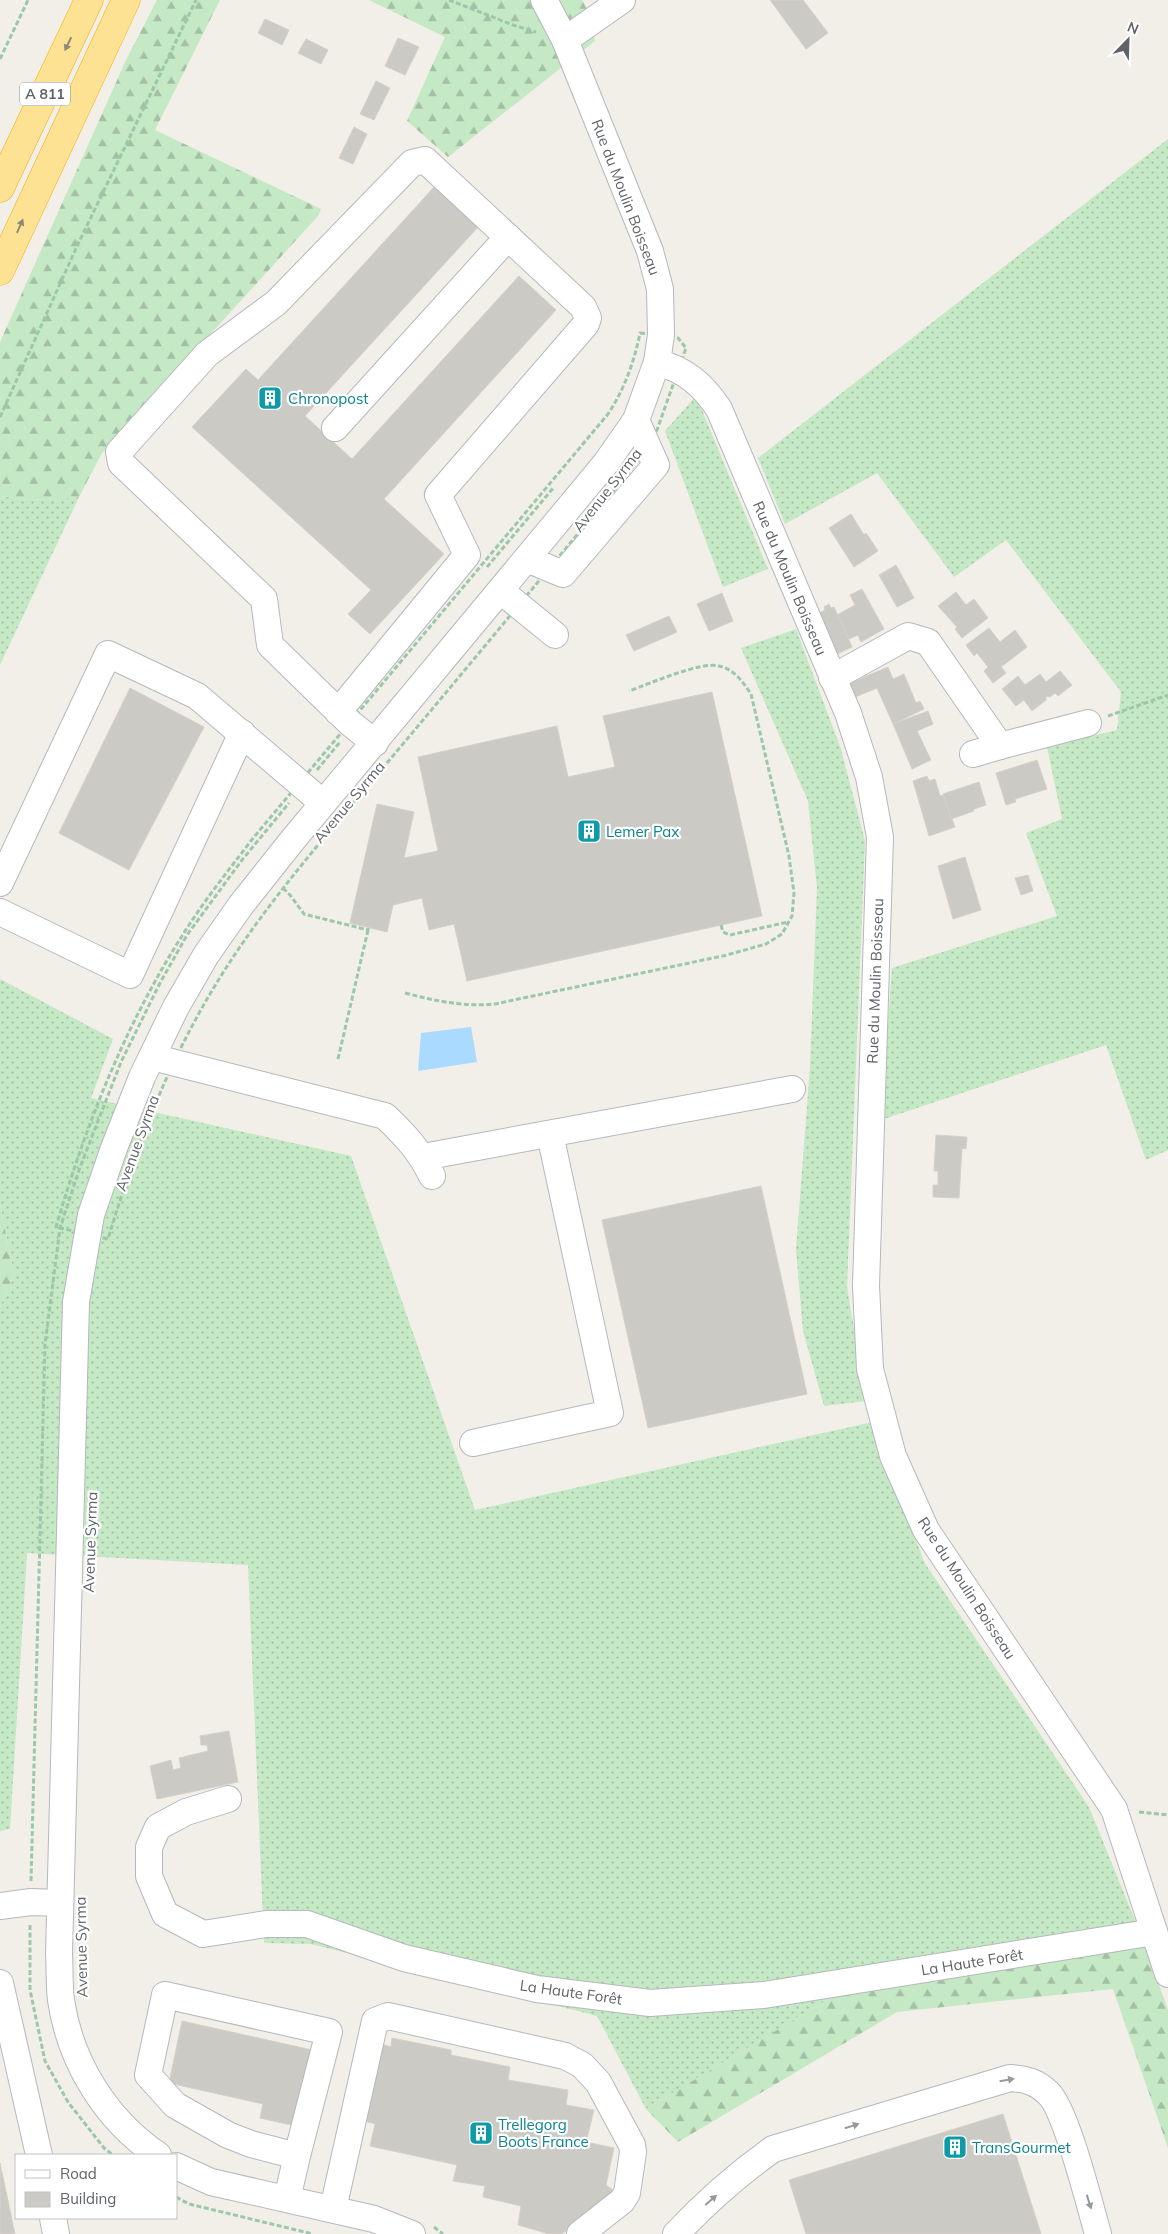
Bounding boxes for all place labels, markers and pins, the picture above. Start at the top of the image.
building icon: Chronopost [257,385,283,411]
place label: Chronopost [288,389,369,408]
building icon: Lemer Pax [576,818,602,844]
place label: Lemer Pax [606,822,679,841]
place label: Trellegorg Boots France [498,2115,589,2151]
building icon: Trellegorg Boots France [468,2120,494,2146]
building icon: TransGourmet [942,2134,968,2160]
place label: TransGourmet [972,2138,1071,2157]

